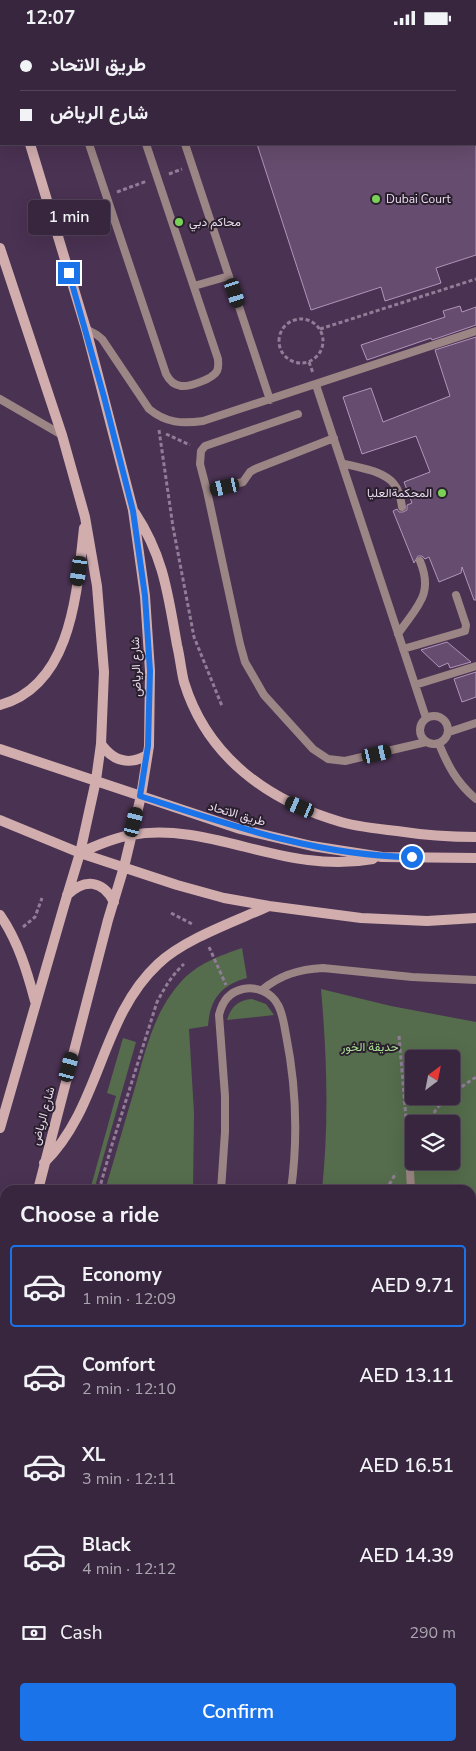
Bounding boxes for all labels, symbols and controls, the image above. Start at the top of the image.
text: 12:07 [25,5,75,31]
text: طريق الاتحاد [50,52,146,78]
text: شارع الرياض [50,100,148,126]
place label: Dubai Court [386,191,452,207]
marker: Dubai Court [370,193,382,205]
callout: 1 min [28,201,110,235]
text: 1 min [49,206,89,228]
place label: محاكم دبي [189,214,241,232]
marker: محاكم دبي [173,216,185,228]
route end [58,262,80,284]
car [223,276,246,310]
car [208,476,241,498]
place label: المحكمةالعليا [367,485,432,501]
marker: المحكمةالعليا [436,487,448,499]
car [69,555,88,587]
street label: شارع الرياض [127,637,146,697]
car [360,743,393,765]
car [283,794,316,820]
street label: طريق الاتحاد [206,798,268,830]
car [123,806,144,838]
route start [401,846,423,868]
park label: حديقة الخور [340,1039,399,1055]
north arrow [405,1050,460,1105]
map controls [405,1050,460,1170]
car [57,1051,80,1083]
street label: شارع الرياض [28,1085,59,1147]
button: layers [405,1115,460,1170]
text: Choose a ride [20,1200,159,1230]
text: Economy [82,1262,162,1288]
icon: car [22,1264,67,1309]
text: AED 9.71 [371,1273,454,1299]
text: 1 min · 12:09 [82,1288,176,1310]
text: Comfort [82,1352,155,1378]
icon: car [22,1354,67,1399]
text: AED 13.11 [359,1363,454,1389]
text: 2 min · 12:10 [82,1378,176,1400]
text: XL [82,1442,105,1468]
icon: car [22,1444,67,1489]
text: AED 16.51 [359,1453,454,1479]
text: 3 min · 12:11 [82,1468,176,1490]
text: Black [82,1532,131,1558]
icon: car [22,1534,67,1579]
text: AED 14.39 [359,1543,454,1569]
text: 4 min · 12:12 [82,1558,176,1580]
icon: cash [20,1619,48,1647]
text: Cash [60,1620,102,1646]
text: 290 m [409,1622,456,1644]
button: Confirm [20,1683,456,1741]

